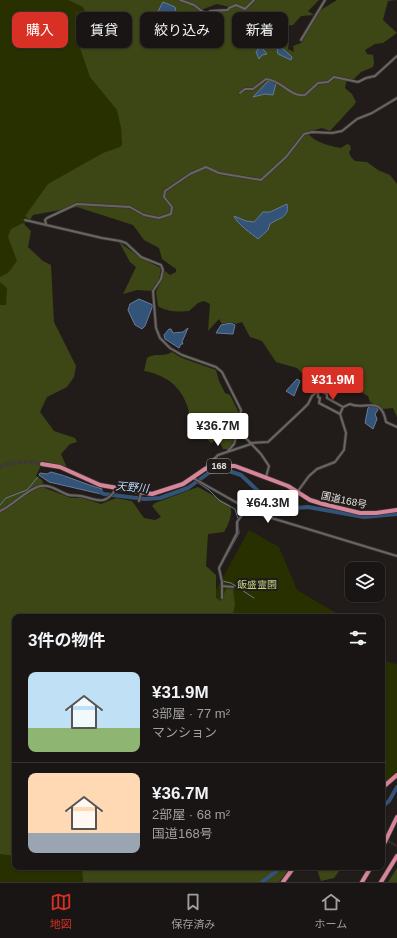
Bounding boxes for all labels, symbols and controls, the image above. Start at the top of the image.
chip: 購入 [12,12,68,48]
chip: 賃貸 [76,12,132,48]
chip: 絞り込み [140,12,224,48]
chip: 新着 [232,12,288,48]
pin: ¥31.9M [300,367,366,401]
text: ¥31.9M [311,372,355,387]
pin: ¥36.7M [185,413,251,447]
text: ¥36.7M [196,418,240,433]
road number: 168 [207,459,231,473]
water label: 天野川 [115,480,150,495]
pin: ¥64.3M [235,490,301,524]
street label: 国道168号 [320,490,368,510]
text: ¥64.3M [246,495,290,510]
map controls [345,562,385,602]
button: layers [345,562,385,602]
park label: 飯盛霊園 [237,579,277,590]
icon: filters [347,627,369,649]
text: 3件の物件 [28,631,105,650]
text: ¥31.9M [152,683,209,702]
icon: home [60,688,108,736]
text: 3部屋 · 77 m² [152,706,230,721]
text: マンション [152,725,217,740]
text: ¥36.7M [152,784,209,803]
icon: home [60,789,108,837]
text: 2部屋 · 68 m² [152,807,230,822]
text: 国道168号 [152,826,213,841]
tab: 地図 [50,891,72,931]
tab: 保存済み [171,891,215,931]
tab: ホーム [315,891,347,931]

